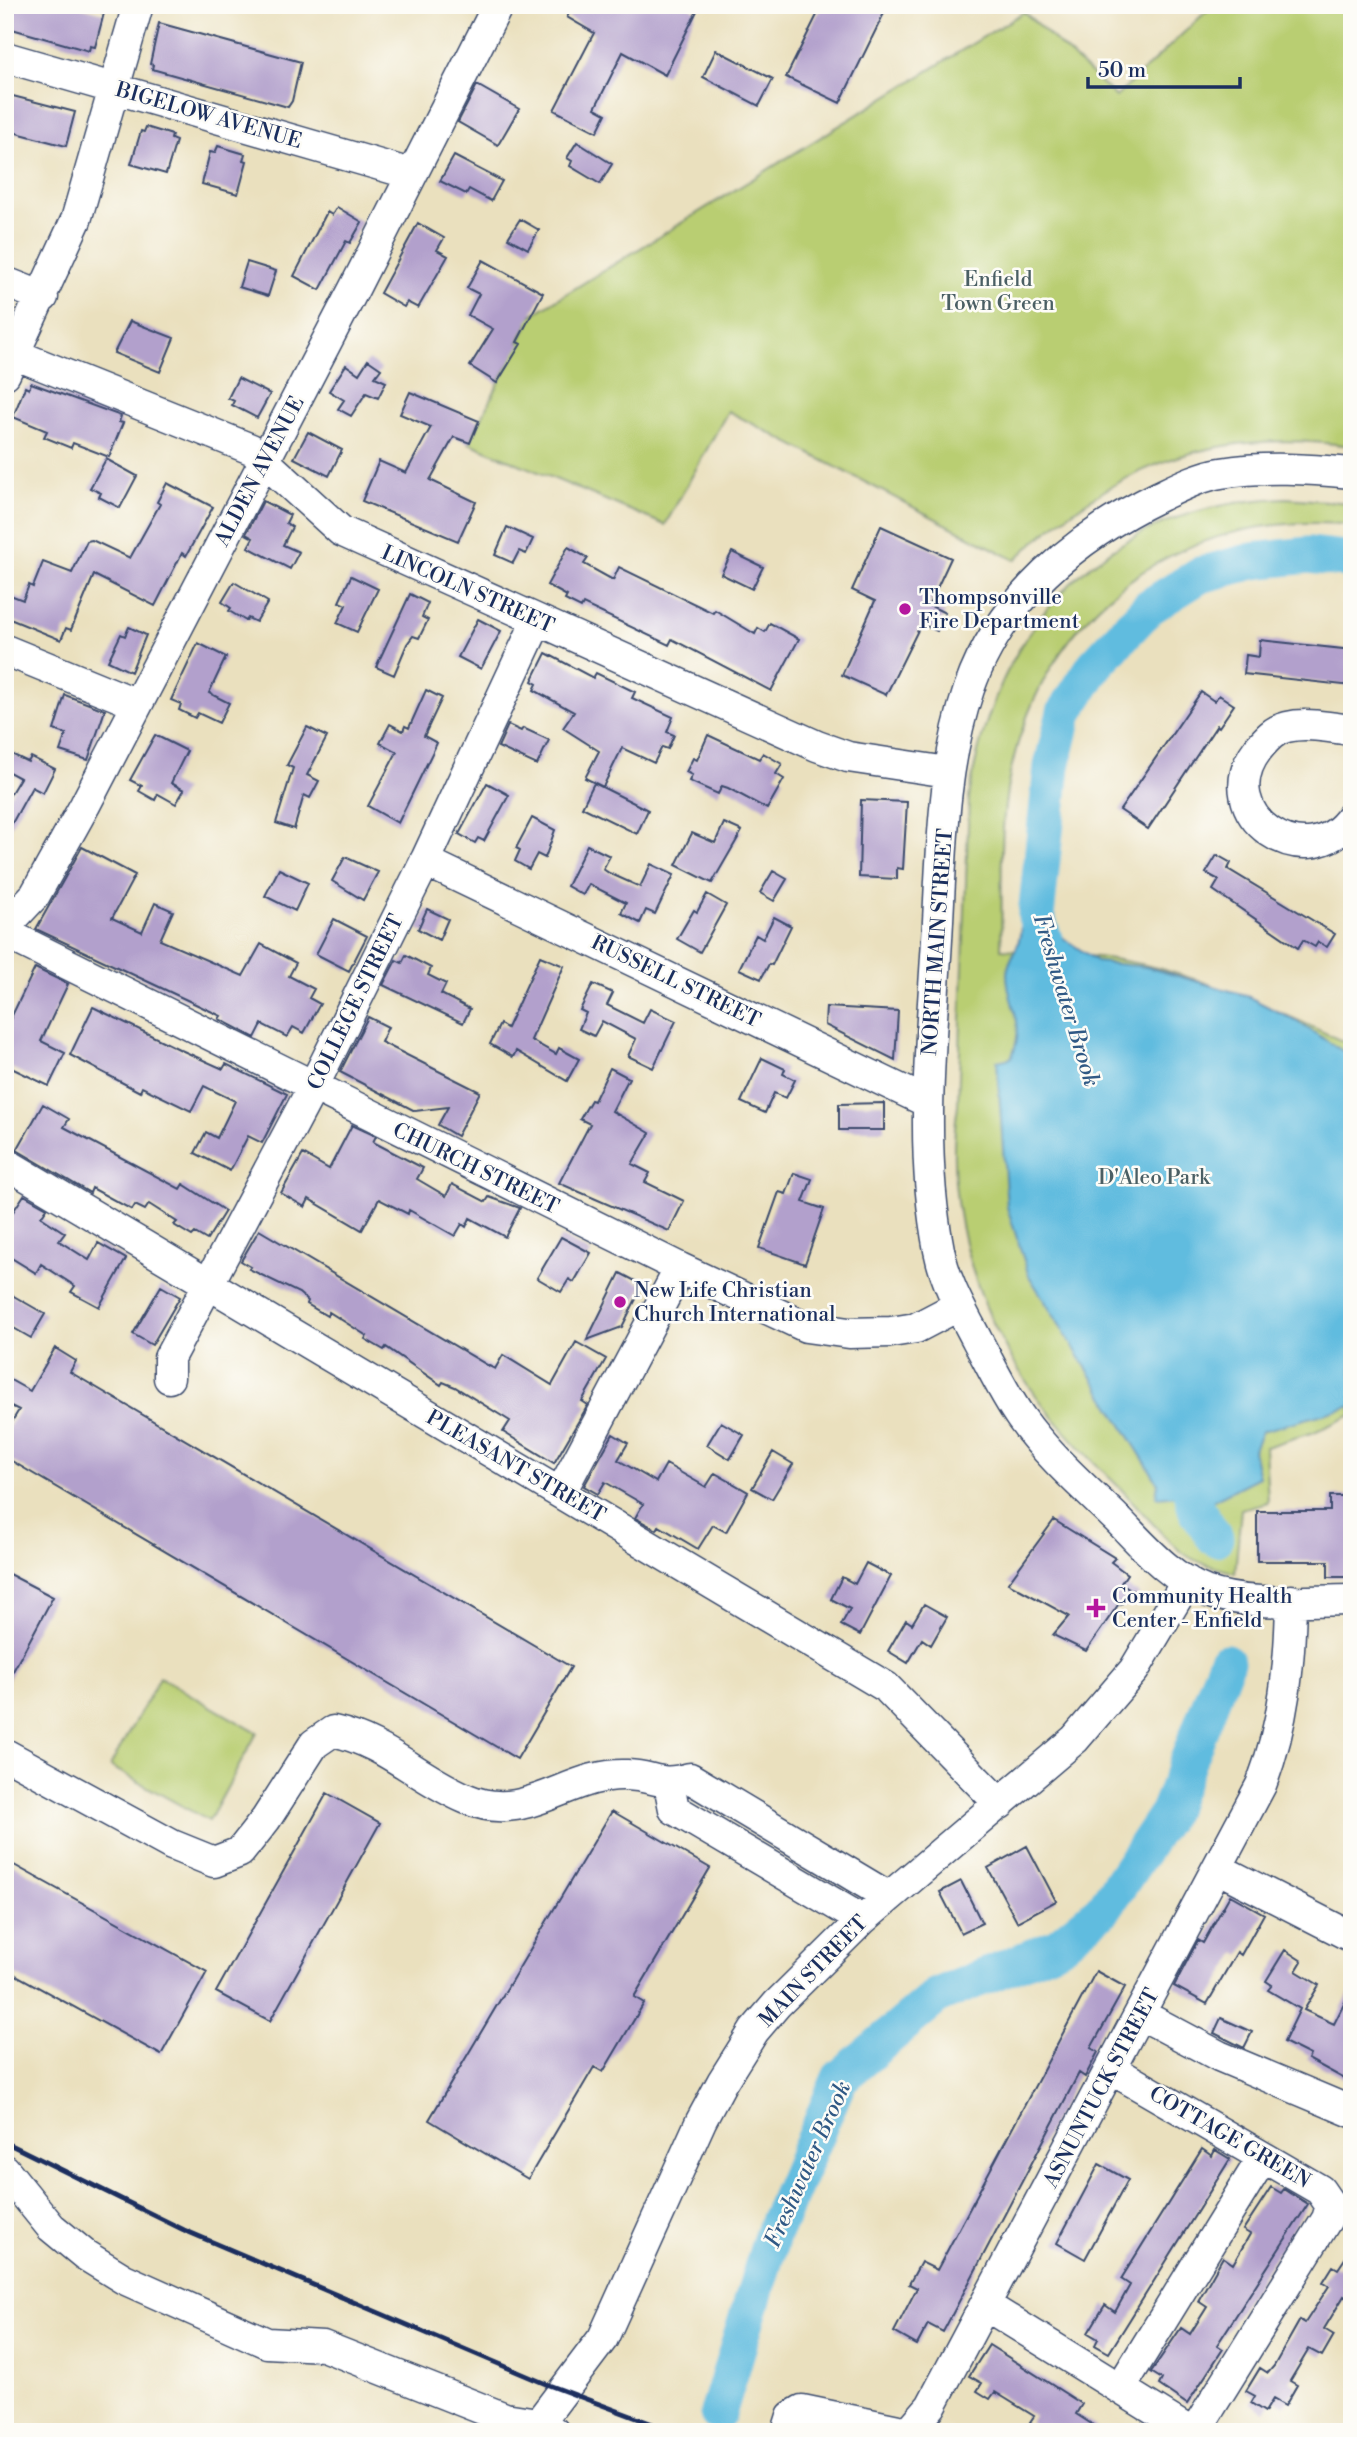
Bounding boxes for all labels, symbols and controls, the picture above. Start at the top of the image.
scale bar [1088,46,1240,90]
text: 50 m [1098,58,1146,84]
street label: BIGELOW AVENUE [112,77,305,155]
park label: Enfield Town Green [941,267,1055,317]
street label: ALDEN AVENUE [209,392,310,552]
street label: LINCOLN STREET [377,540,558,640]
place label: Thompsonville Fire Department [919,585,1080,635]
marker: Thompsonville Fire Department [897,601,913,617]
street label: NORTH MAIN STREET [917,827,959,1057]
street label: COLLEGE STREET [302,910,410,1094]
water label: Freshwater Brook [1026,910,1106,1090]
street label: RUSSELL STREET [587,930,765,1034]
street label: CHURCH STREET [388,1117,563,1221]
park label: D'Aleo Park [1098,1165,1211,1191]
place label: New Life Christian Church International [634,1278,835,1328]
marker: New Life Christian Church International [612,1294,628,1310]
street label: PLEASANT STREET [421,1405,610,1529]
place label: Community Health Center - Enfield [1112,1584,1293,1634]
marker: Community Health Center - Enfield [1086,1598,1106,1618]
street label: MAIN STREET [754,1910,874,2033]
street label: ASNUNTUCK STREET [1038,1984,1166,2193]
water label: Freshwater Brook [759,2077,857,2252]
street label: COTTAGE GREEN [1144,2081,1315,2195]

